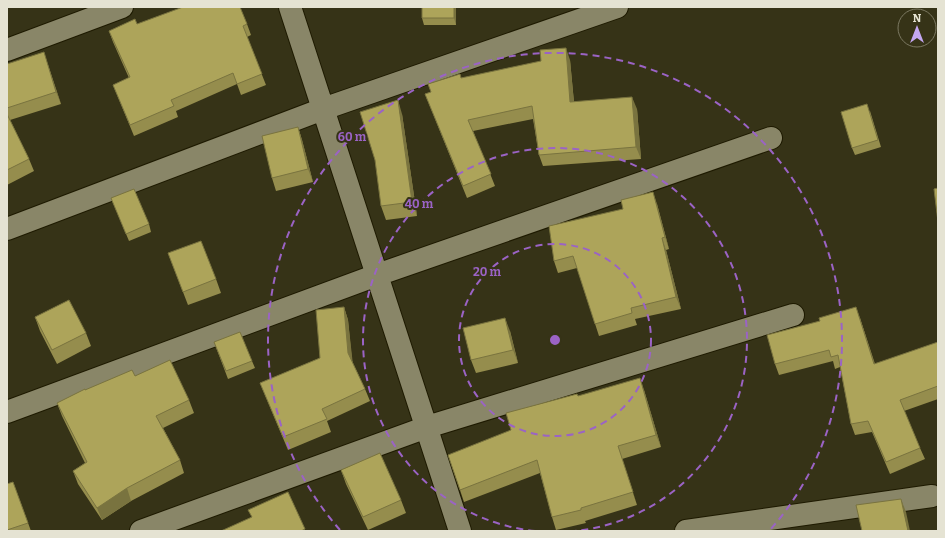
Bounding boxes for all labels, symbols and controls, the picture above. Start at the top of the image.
north arrow [897,8,937,48]
text: N [913,12,922,25]
text: 60 m [338,130,367,144]
text: 40 m [405,197,434,211]
text: 20 m [473,265,502,279]
centre of rings [548,333,562,347]

